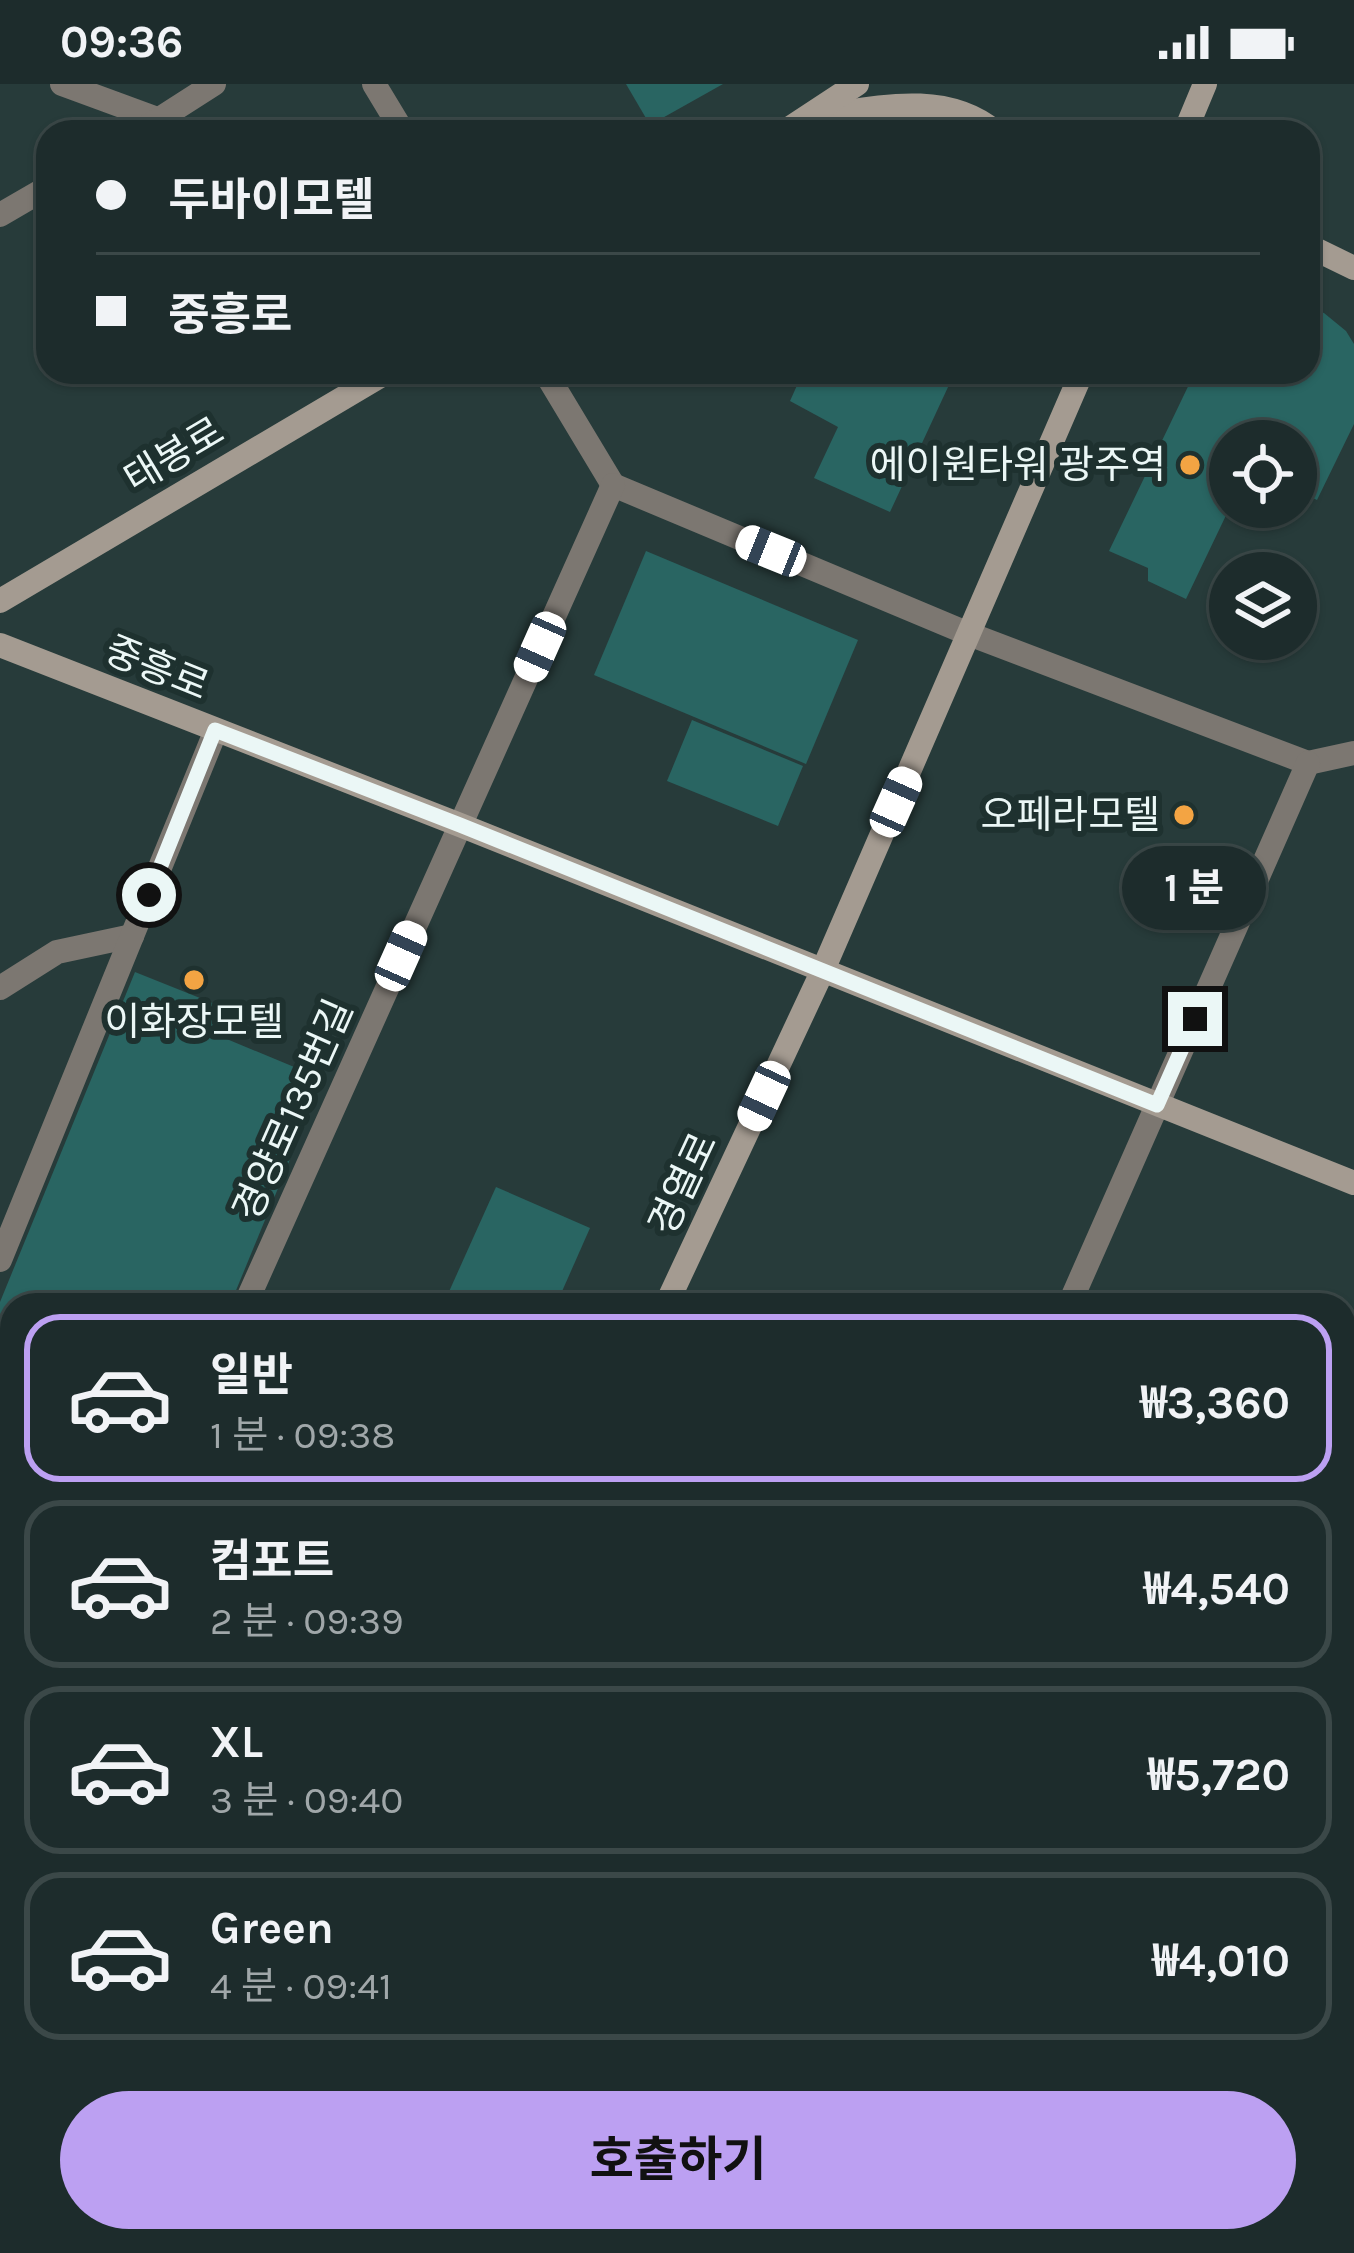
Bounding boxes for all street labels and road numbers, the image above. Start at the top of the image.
street label: 태봉로 [116,408,232,502]
street label: 중흥로 [98,627,216,709]
street label: 경양로135번길 [224,992,362,1228]
street label: 경열로 [639,1126,727,1242]

